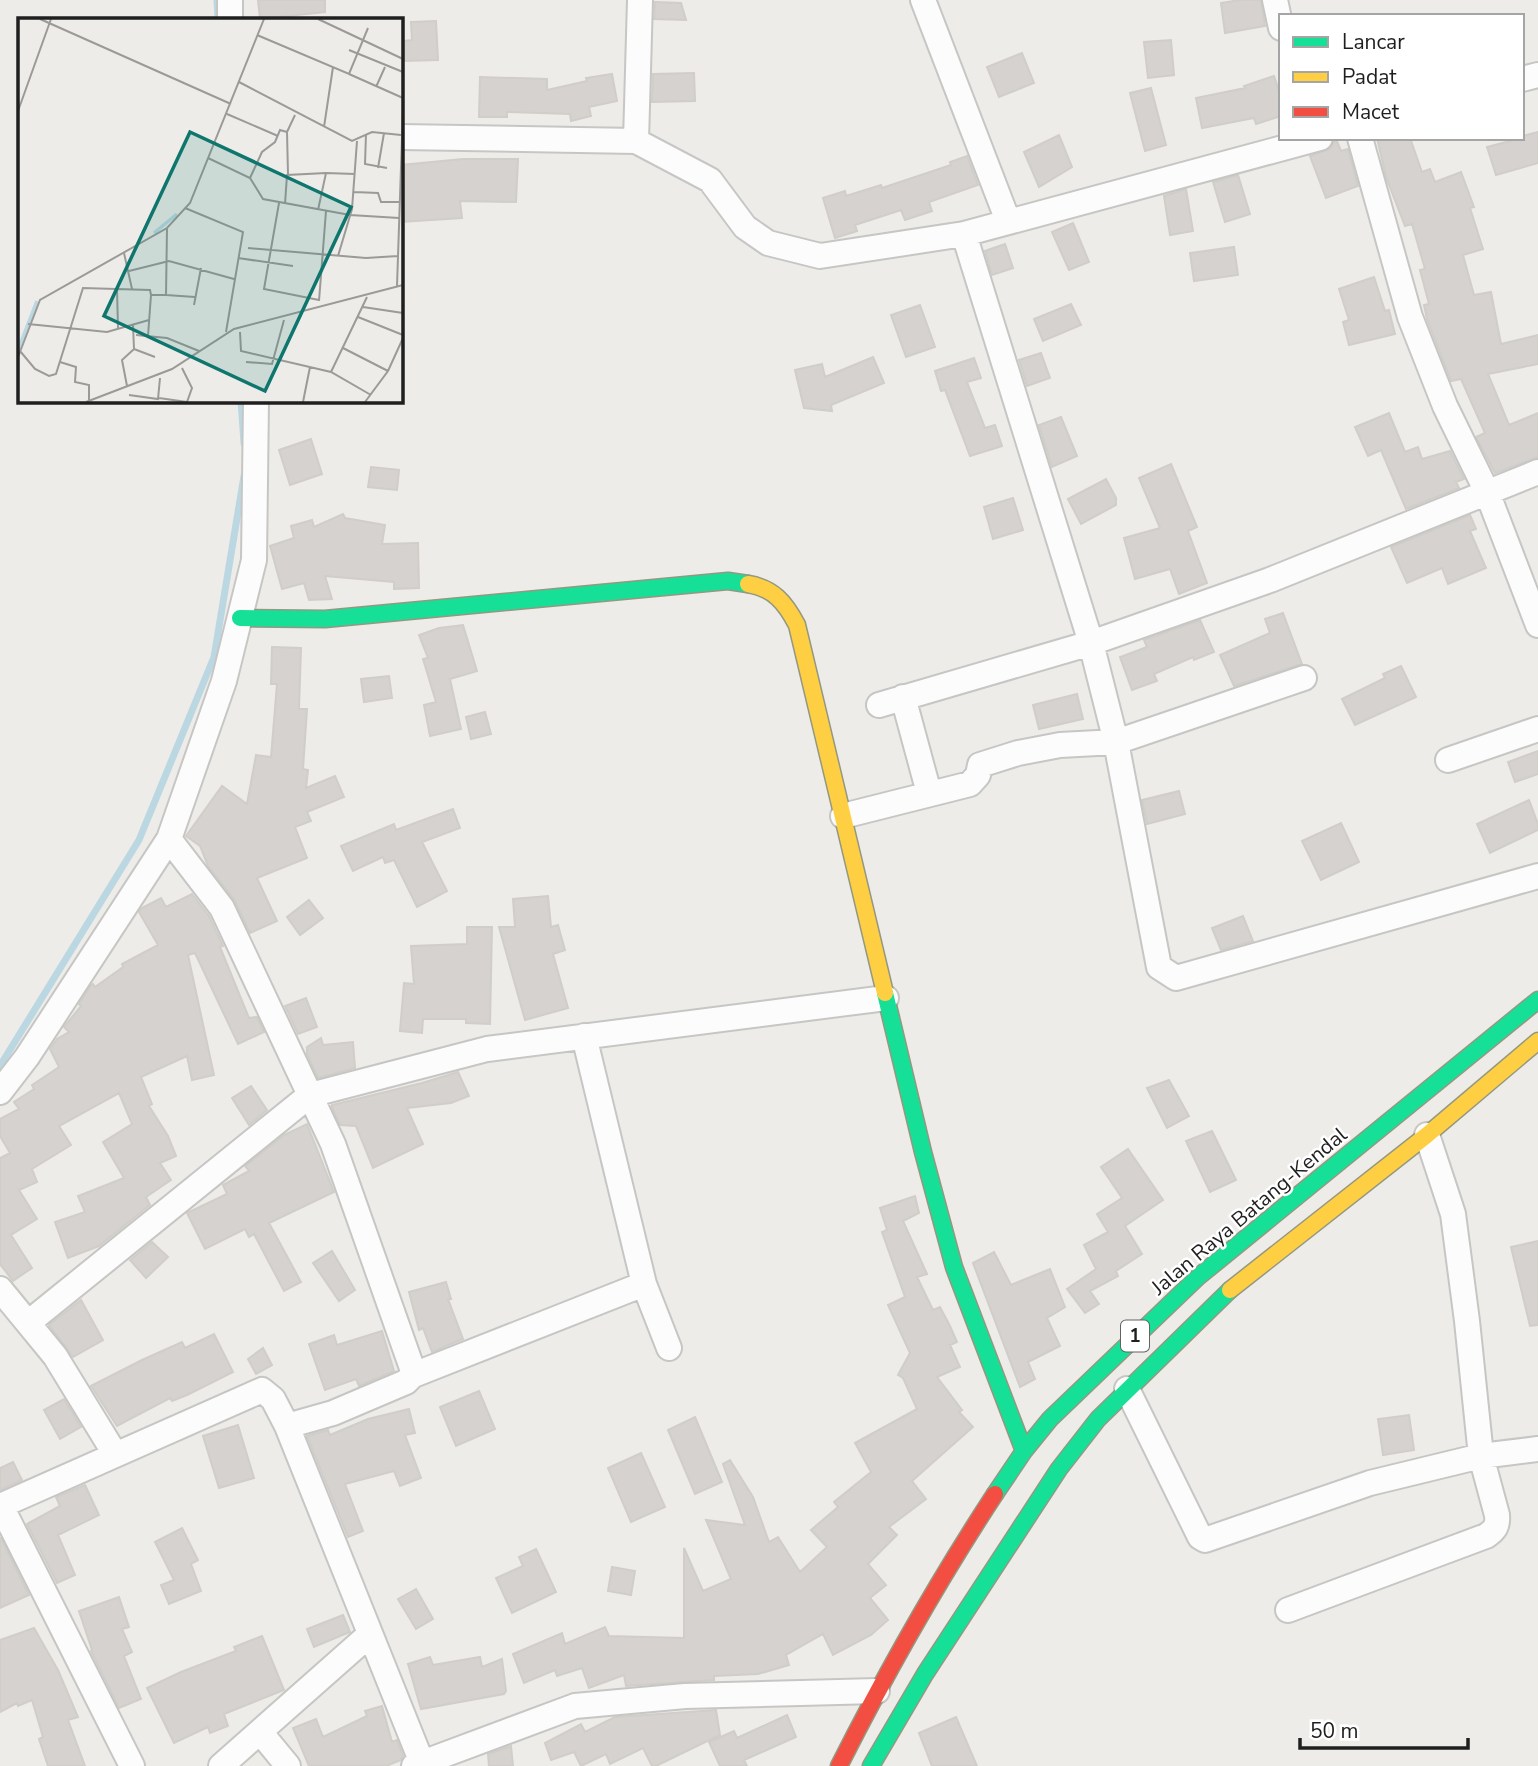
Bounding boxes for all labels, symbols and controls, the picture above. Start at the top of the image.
legend [1279,14,1524,140]
inset map [18,18,402,402]
text: Lancar [1342,28,1405,56]
text: Padat [1342,63,1397,91]
text: Macet [1342,98,1400,126]
street label: Jalan Raya Batang-Kendal [1145,1120,1353,1302]
road number: 1 [1121,1320,1149,1352]
scale bar [1300,1706,1468,1750]
text: 50 m [1310,1717,1359,1745]

